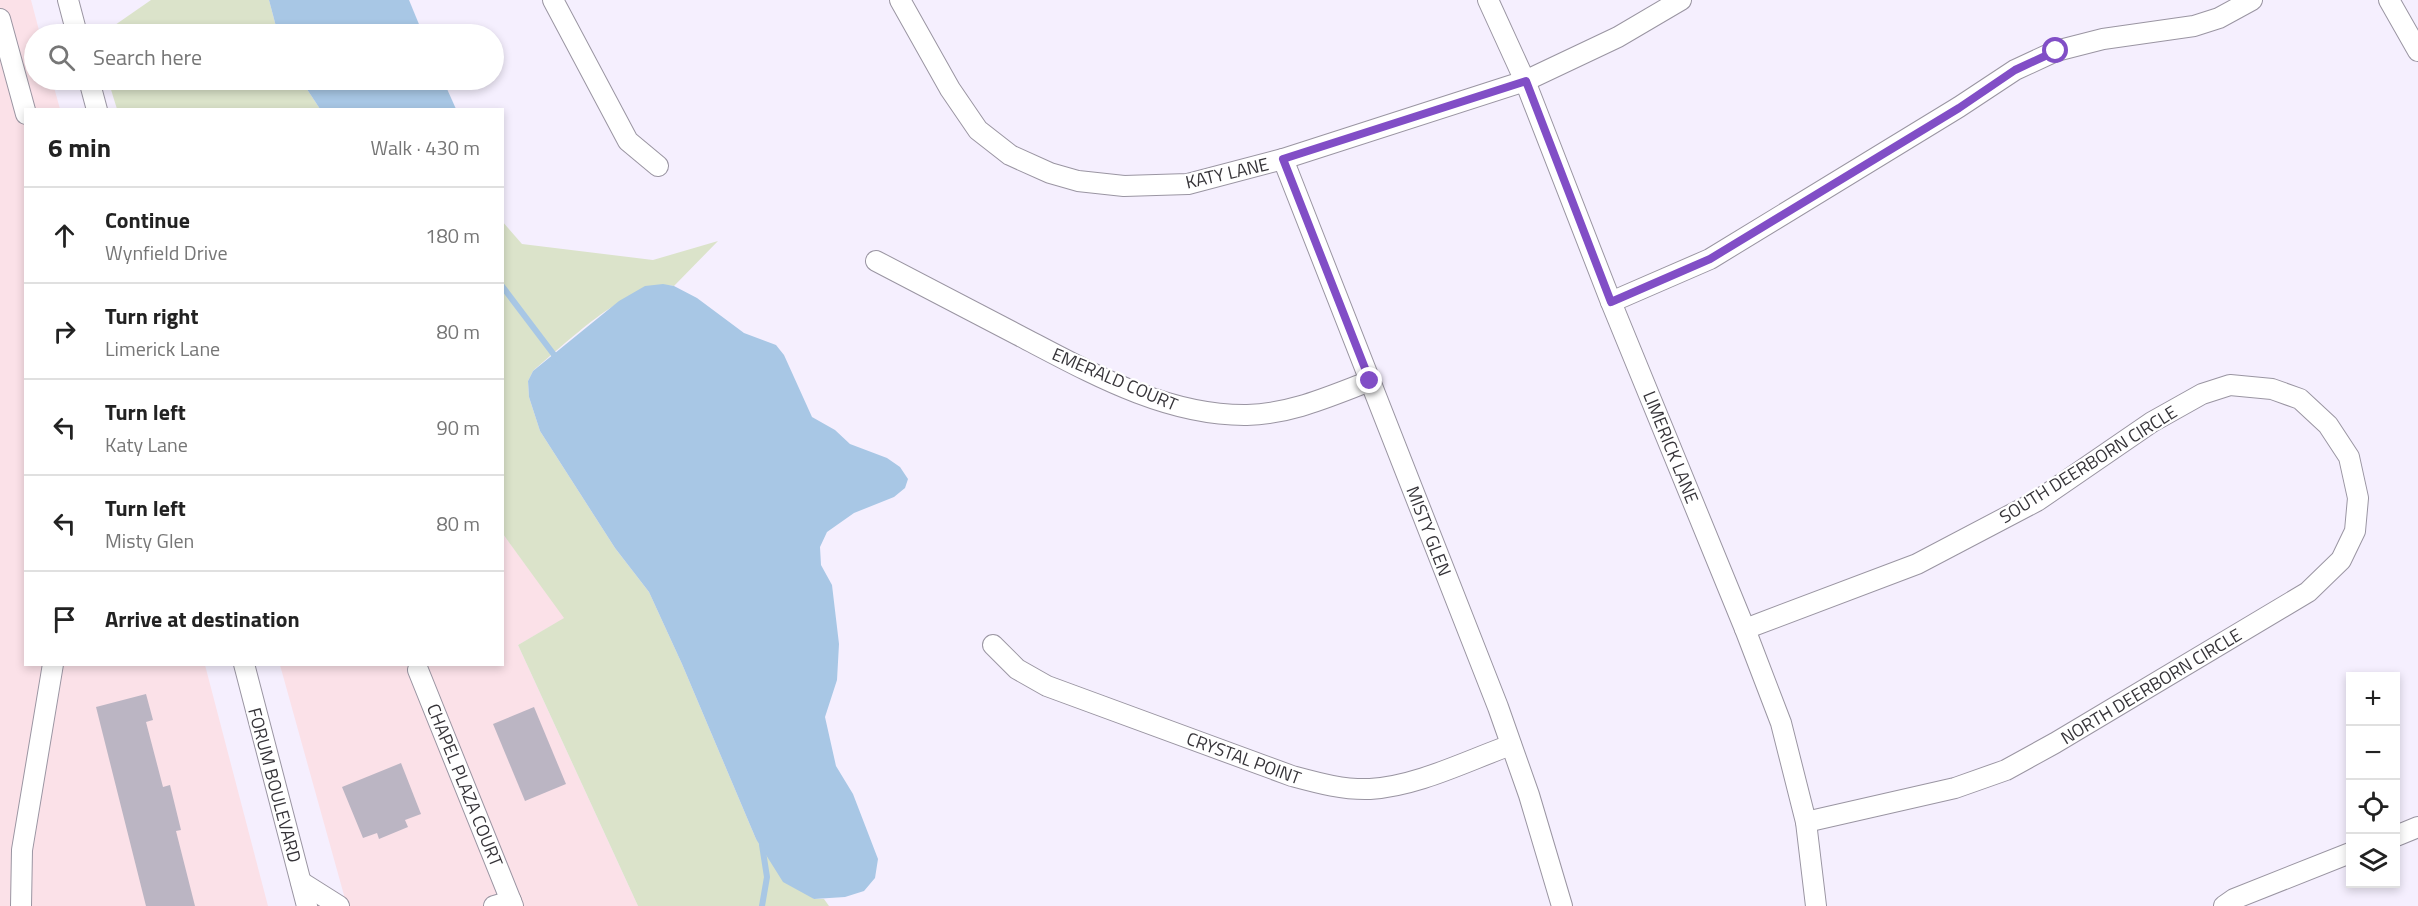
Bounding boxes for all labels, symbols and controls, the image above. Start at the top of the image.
search box [24,24,504,90]
route start [2042,37,2068,63]
text: Search here [93,40,202,74]
icon: search [45,41,78,74]
text: 6 min [48,128,111,167]
text: Walk · 430 m [371,132,480,163]
street label: KATY LANE [1183,150,1271,196]
text: Continue [105,203,190,237]
icon: ahead [48,219,81,252]
text: 180 m [425,220,480,251]
text: Wynfield Drive [105,237,228,268]
text: Turn right [105,299,199,333]
icon: right [48,315,81,348]
text: 80 m [436,316,480,347]
text: Limerick Lane [105,333,220,364]
street label: EMERALD COURT [1048,340,1183,418]
route end [1356,367,1382,393]
street label: LIMERICK LANE [1636,387,1706,507]
text: Turn left [105,395,186,429]
street label: SOUTH DEERBORN CIRCLE [1994,398,2182,530]
icon: left [48,411,81,444]
text: 90 m [436,412,480,443]
text: Katy Lane [105,429,188,460]
street label: MISTY GLEN [1400,482,1458,580]
text: Turn left [105,491,186,525]
icon: left [48,507,81,540]
text: 80 m [436,508,480,539]
text: Misty Glen [105,525,194,556]
text: Arrive at destination [105,602,300,636]
icon: arrive [48,603,81,636]
street label: NORTH DEERBORN CIRCLE [2055,621,2247,751]
map controls [2346,672,2400,888]
button: + [2346,672,2400,726]
street label: CHAPEL PLAZA COURT [420,699,510,871]
street label: FORUM BOULEVARD [241,704,309,866]
street label: CRYSTAL POINT [1183,725,1306,791]
button: − [2346,726,2400,780]
button: locate [2346,780,2400,834]
button: layers [2346,834,2400,888]

